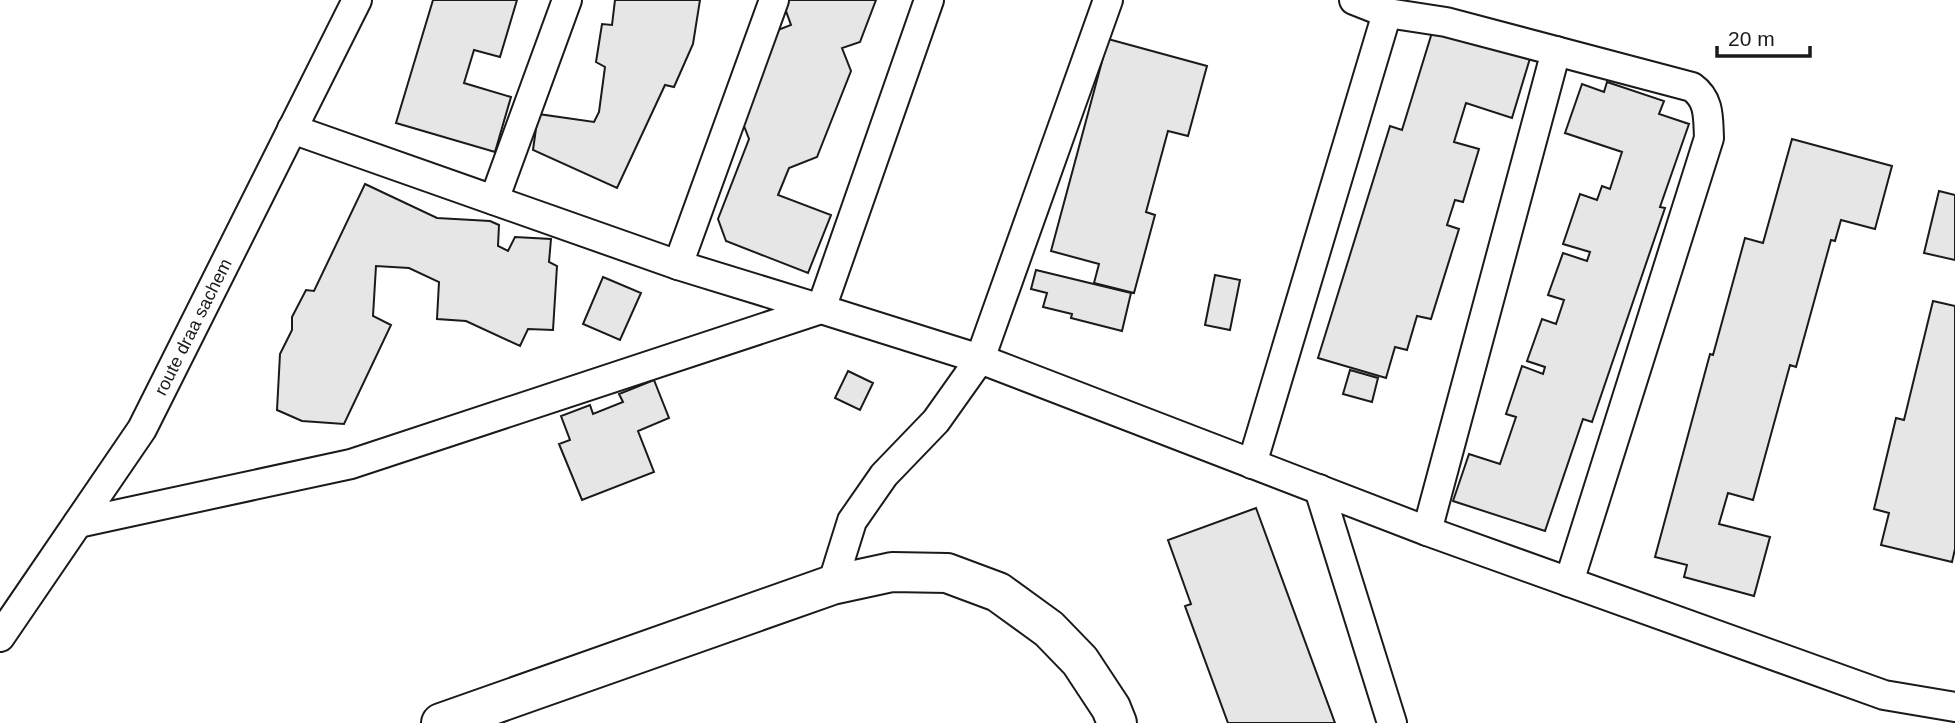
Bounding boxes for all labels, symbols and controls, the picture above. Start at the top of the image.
scale bar [1717,14,1810,58]
text: 20 m [1728,27,1775,50]
street label: route draa sachem [151,255,236,399]

